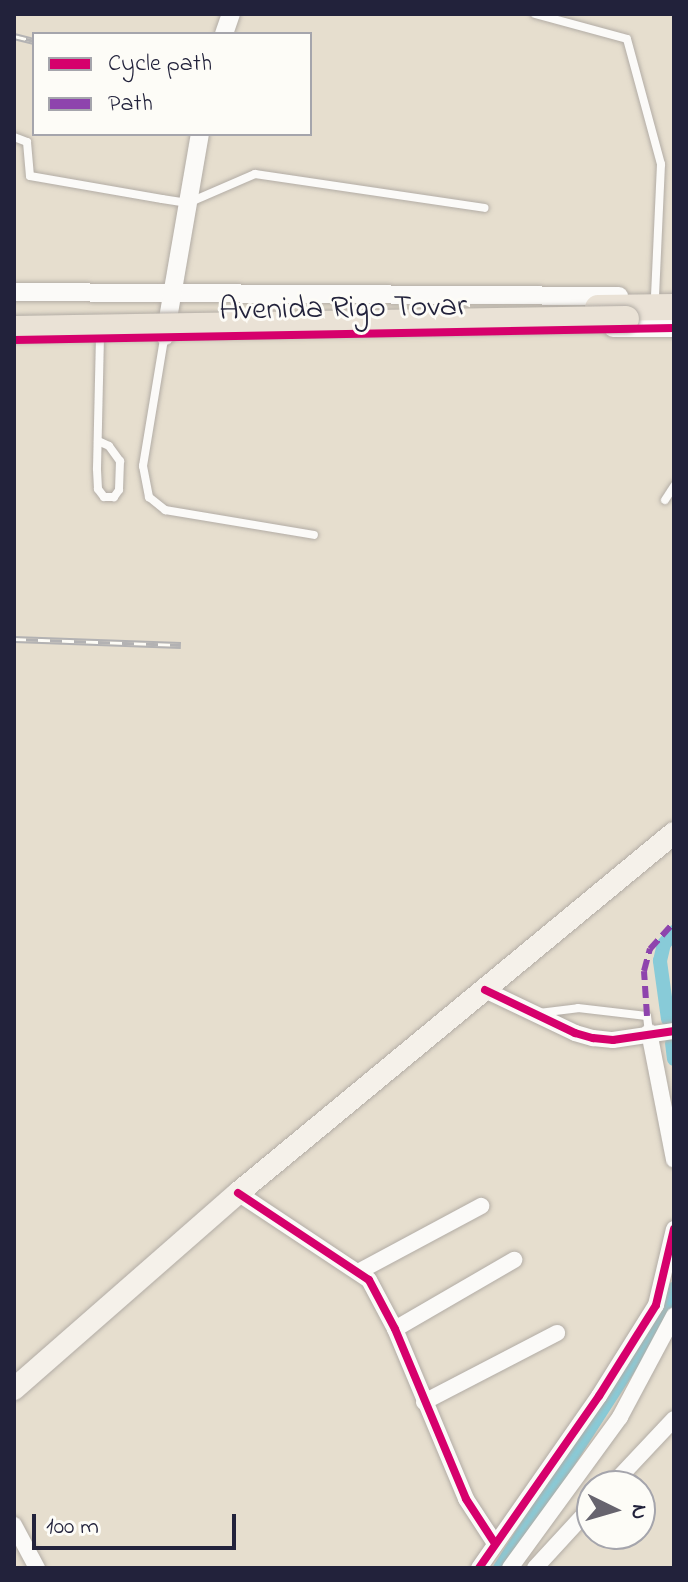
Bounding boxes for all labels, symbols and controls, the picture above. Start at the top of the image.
legend [32,32,312,136]
text: Cycle path [108,47,212,82]
text: Path [108,87,153,122]
street label: Avenida Rigo Tovar [219,289,467,331]
north arrow [576,1470,656,1550]
scale bar [36,1498,240,1548]
text: N [621,1503,655,1521]
text: 100 m [46,1510,99,1545]

